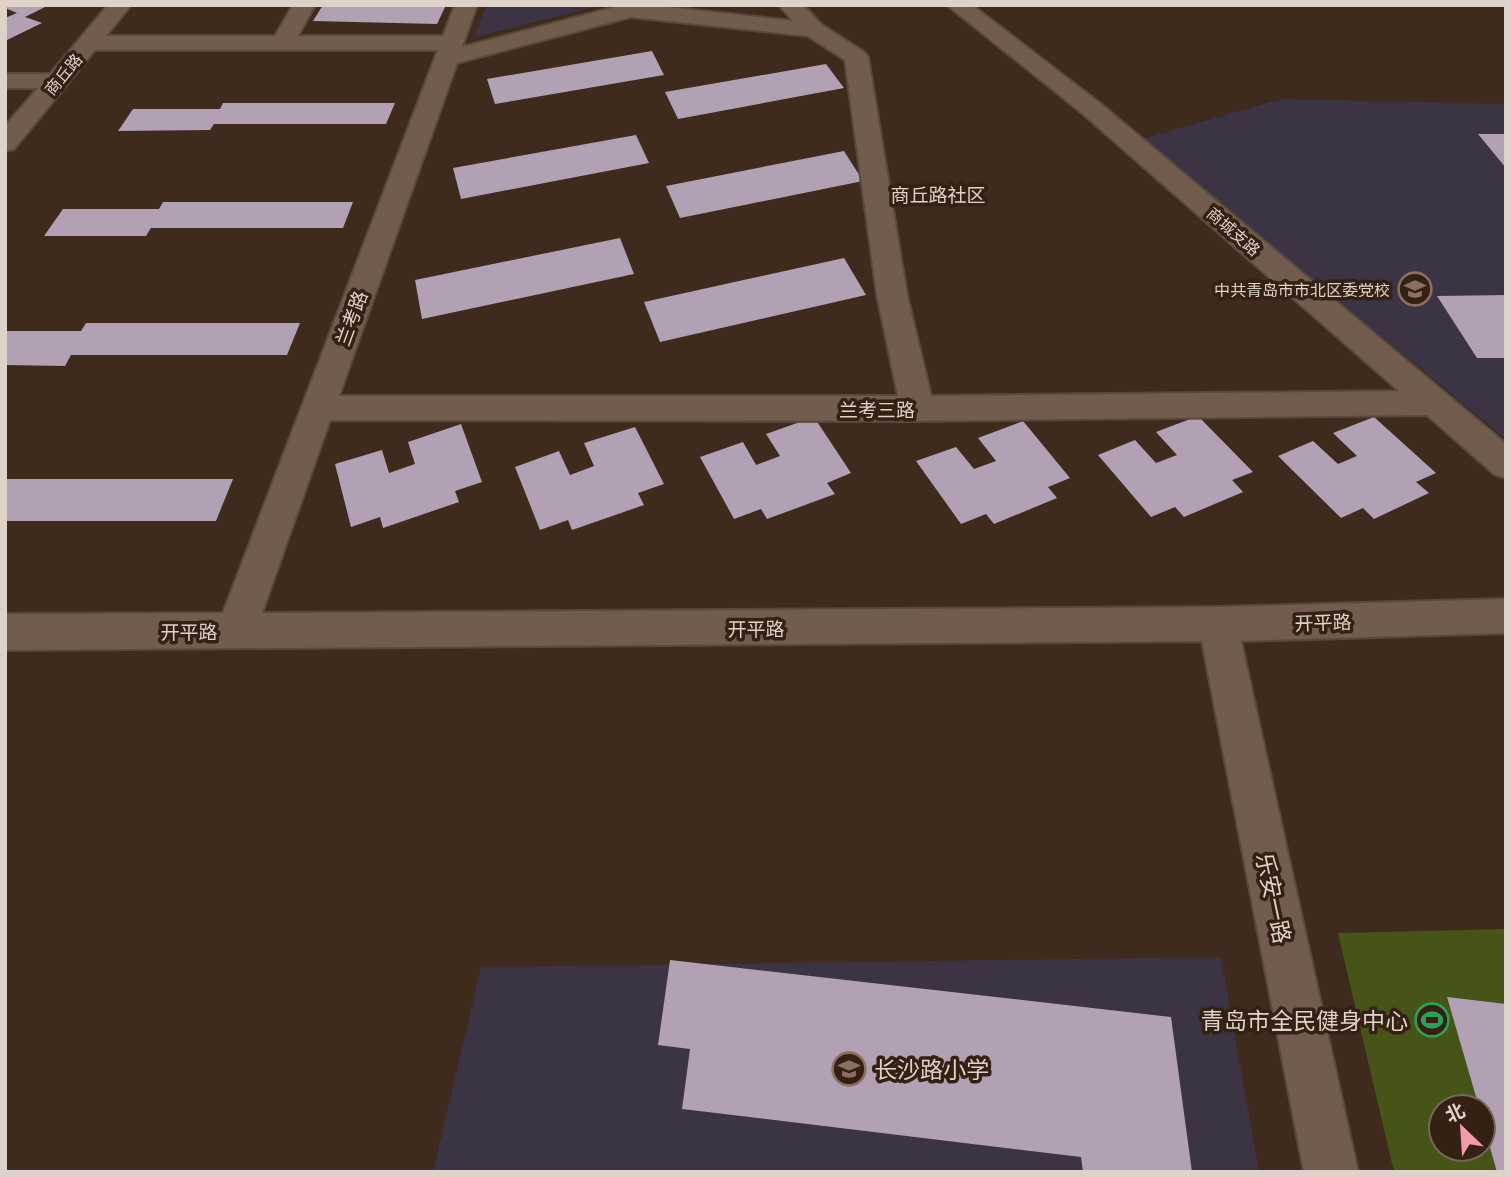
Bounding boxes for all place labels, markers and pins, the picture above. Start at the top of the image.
school or university icon: 中共青岛市市北区委党校 [1396,270,1434,308]
place label: 中共青岛市市北区委党校 [1214,280,1390,299]
sports icon: 青岛市全民健身中心 [1413,1001,1451,1039]
place label: 青岛市全民健身中心 [1201,1006,1408,1034]
school or university icon: 长沙路小学 [830,1050,868,1088]
place label: 长沙路小学 [874,1055,989,1083]

